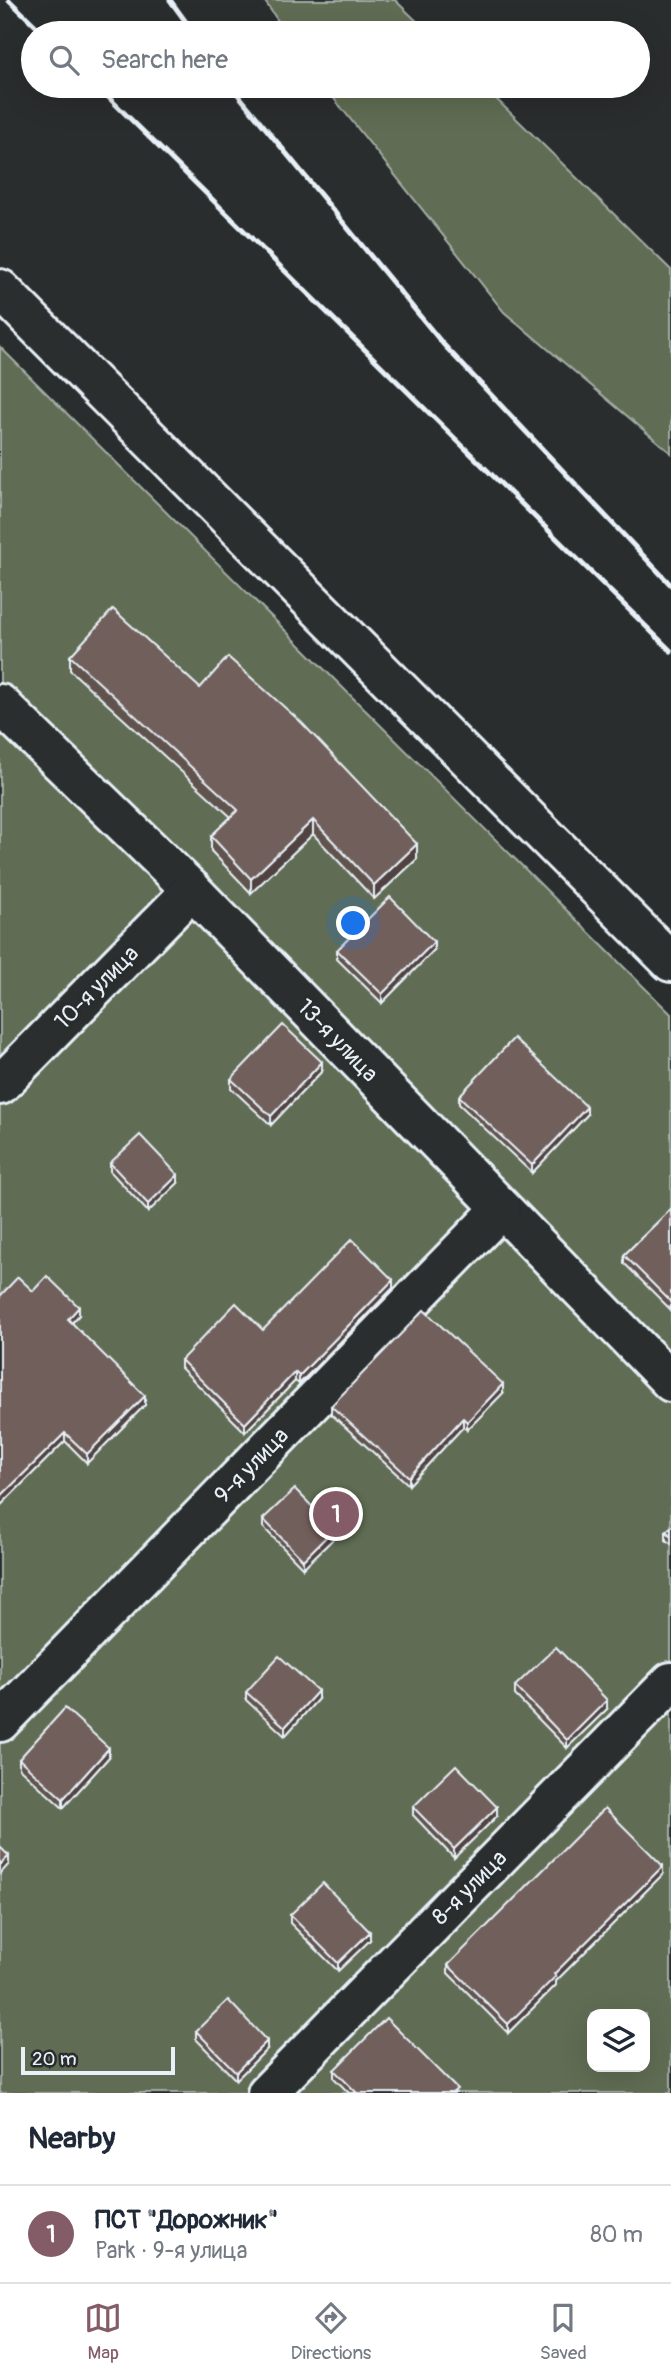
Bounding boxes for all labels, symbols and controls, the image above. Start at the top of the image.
search box [21,21,650,98]
icon: search [45,41,83,79]
text: Search here [101,44,228,76]
your location [336,906,370,940]
street label: 10-я улица [48,939,145,1036]
street label: 13-я улица [291,993,384,1088]
street label: 9-я улица [208,1421,295,1509]
pin: 1 [313,1488,359,1540]
street label: 8-я улица [426,1844,513,1931]
map controls [587,2009,650,2072]
button: layers [587,2009,650,2072]
scale bar [21,2044,175,2076]
text: 20 m [32,2047,77,2071]
text: Nearby [28,2120,115,2157]
text: ПСТ "Дорожник" [95,2204,278,2236]
text: 1 [47,2220,56,2249]
text: 80 m [590,2220,643,2249]
text: Park · 9-я улица [95,2236,247,2265]
tab: Map [84,2299,122,2365]
tab: Directions [291,2299,371,2365]
tab: Saved [540,2299,587,2365]

